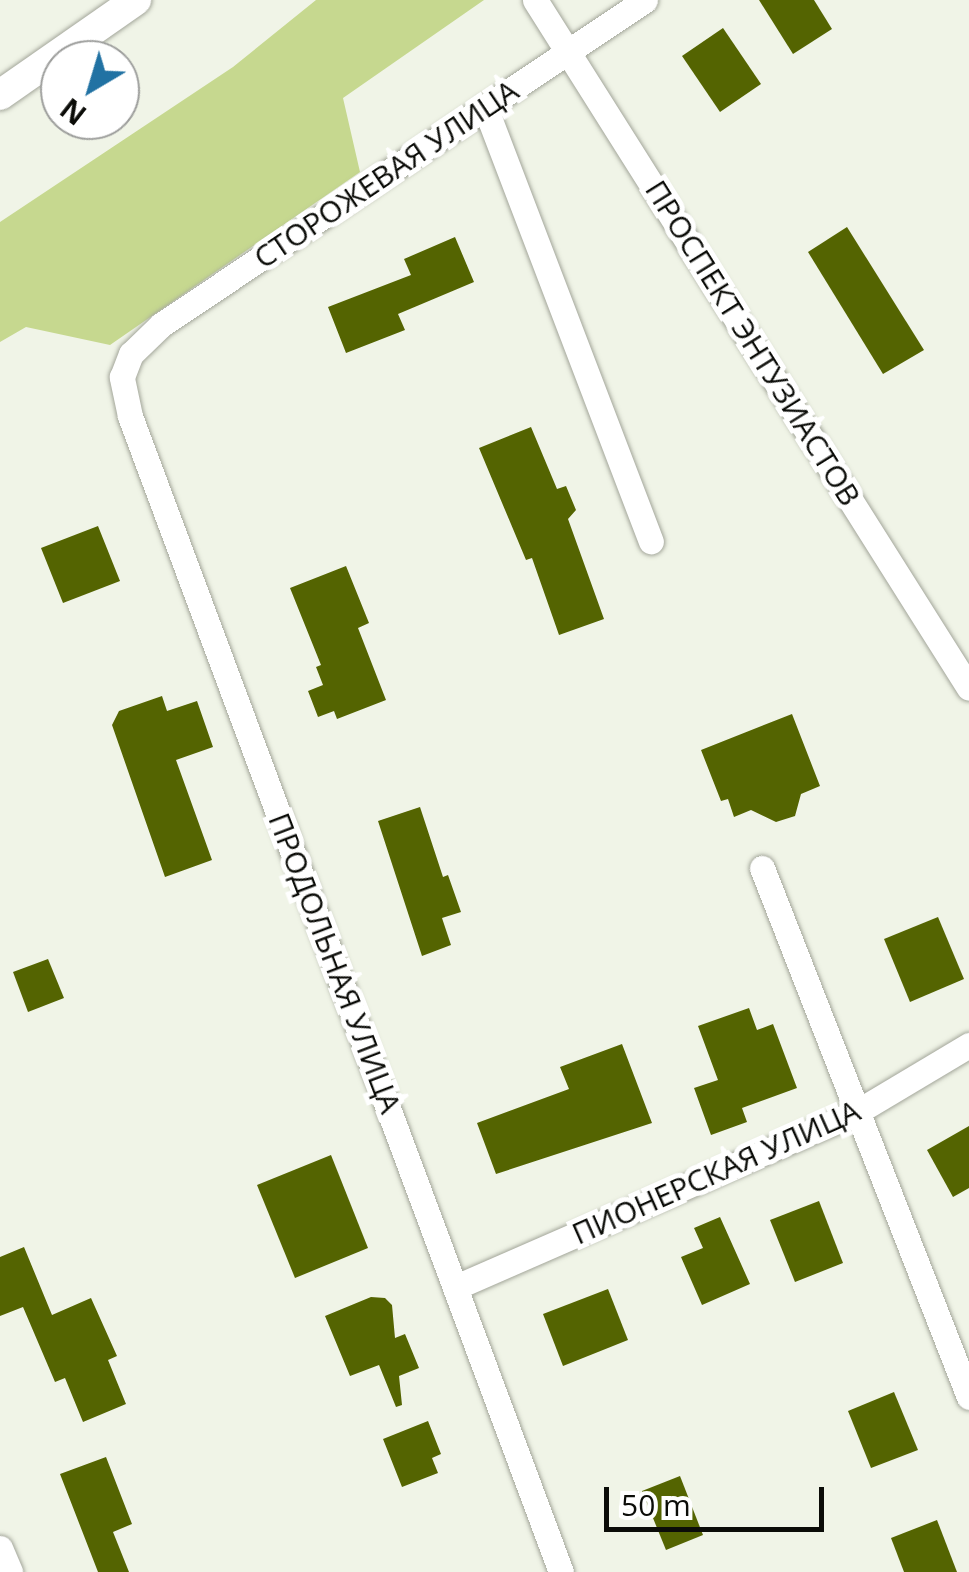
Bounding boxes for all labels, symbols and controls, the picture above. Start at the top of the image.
north arrow [40,40,140,140]
street label: СТОРОЖЕВАЯ УЛИЦА [247,72,525,276]
text: N [52,90,93,134]
street label: ПРОСПЕКТ ЭНТУЗИАСТОВ [638,174,868,512]
street label: ПРОДОЛЬНАЯ УЛИЦА [261,808,409,1118]
street label: ПИОНЕРСКАЯ УЛИЦА [567,1092,865,1252]
scale bar [609,1467,829,1529]
text: 50 m [621,1484,691,1525]

